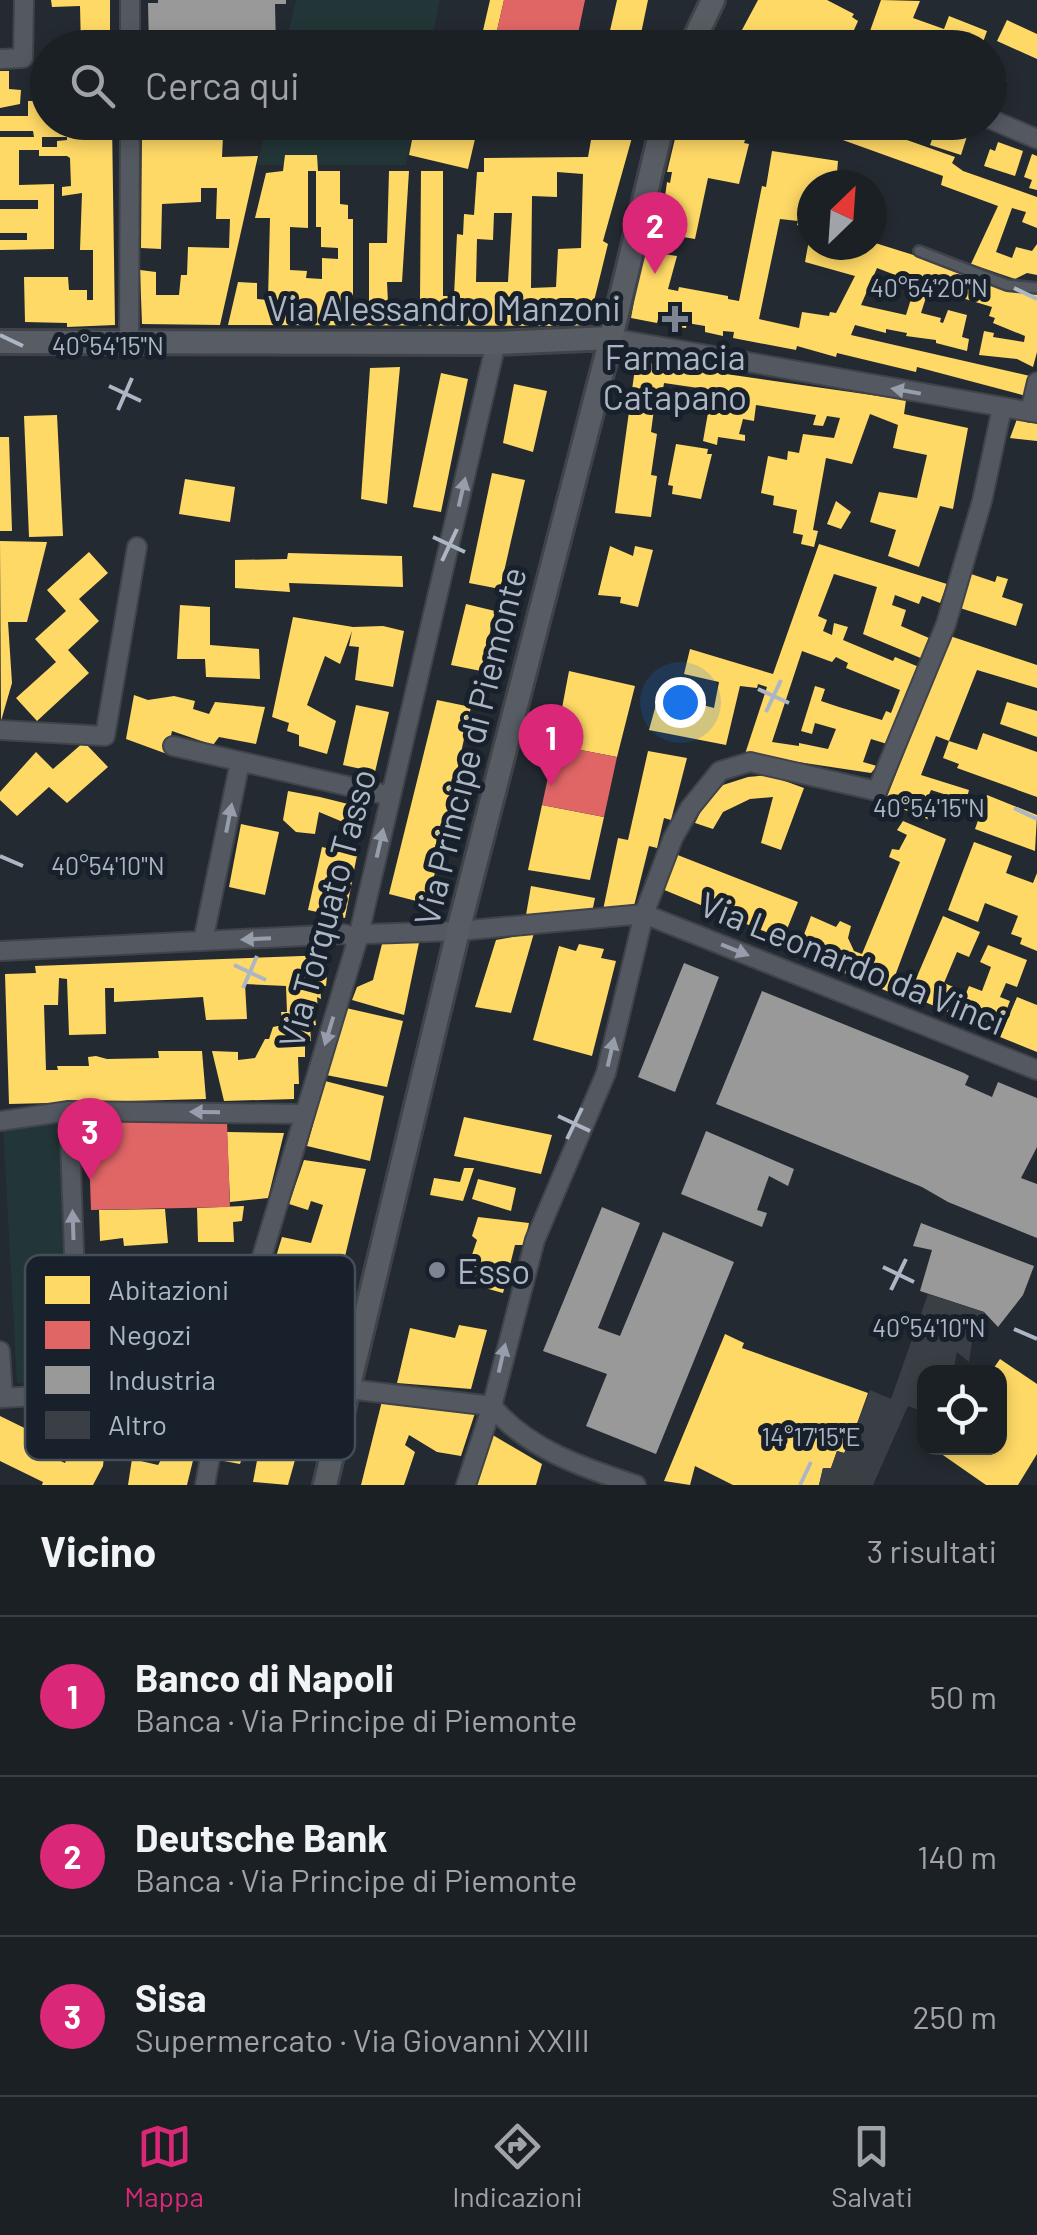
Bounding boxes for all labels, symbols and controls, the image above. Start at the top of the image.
search box [30,30,1007,140]
icon: search [65,58,120,113]
text: Cerca qui [145,62,300,108]
north arrow [797,170,887,260]
pin: 2 [622,192,688,274]
text: 40°54'20"N [870,272,988,302]
street label: Via Alessandro Manzoni [267,286,621,328]
marker: Farmacia Catapano [664,308,686,330]
text: 40°54'15"N [52,330,164,360]
place label: Farmacia Catapano [603,335,747,417]
one-way arrow [890,383,922,398]
one-way arrow [455,476,470,507]
street label: Via Principe di Piemonte [404,562,534,930]
your location [655,677,706,728]
pin: 1 [518,704,584,786]
street label: Via Torquato Tasso [269,764,383,1052]
text: 40°54'15"N [873,792,985,822]
one-way arrow [222,802,238,833]
one-way arrow [373,827,388,858]
text: 40°54'10"N [51,850,165,880]
street label: Via Leonardo da Vinci [694,882,1012,1042]
one-way arrow [240,931,272,947]
one-way arrow [720,942,750,958]
one-way arrow [320,1016,335,1046]
one-way arrow [604,1036,619,1067]
pin: 3 [58,1098,122,1180]
one-way arrow [189,1104,221,1120]
one-way arrow [65,1209,81,1241]
place label: Esso [457,1249,530,1291]
legend [25,1255,355,1460]
marker: Esso [426,1259,448,1281]
text: Abitazioni [108,1272,229,1306]
text: 40°54'10"N [872,1312,986,1342]
text: Negozi [108,1317,192,1351]
one-way arrow [495,1342,511,1373]
text: Industria [108,1362,216,1396]
map controls [917,1365,1007,1455]
button: locate [917,1365,1007,1455]
text: Altro [108,1407,167,1441]
text: 14°17'15"E [761,1421,861,1451]
text: Vicino [40,1525,156,1575]
text: 3 risultati [867,1531,997,1569]
text: Banco di Napoli [135,1654,394,1700]
text: 1 [67,1677,78,1715]
text: 50 m [930,1677,997,1715]
text: Banca · Via Principe di Piemonte [135,1700,577,1738]
text: Deutsche Bank [135,1814,387,1860]
text: 2 [64,1837,81,1875]
text: 140 m [917,1837,997,1875]
text: Banca · Via Principe di Piemonte [135,1860,577,1898]
text: Sisa [135,1974,206,2020]
text: 3 [64,1997,81,2035]
text: 250 m [912,1997,997,2035]
text: Supermercato · Via Giovanni XXIII [135,2020,590,2058]
tab: Mappa [124,2119,204,2213]
tab: Indicazioni [452,2119,583,2213]
tab: Salvati [831,2119,913,2213]

